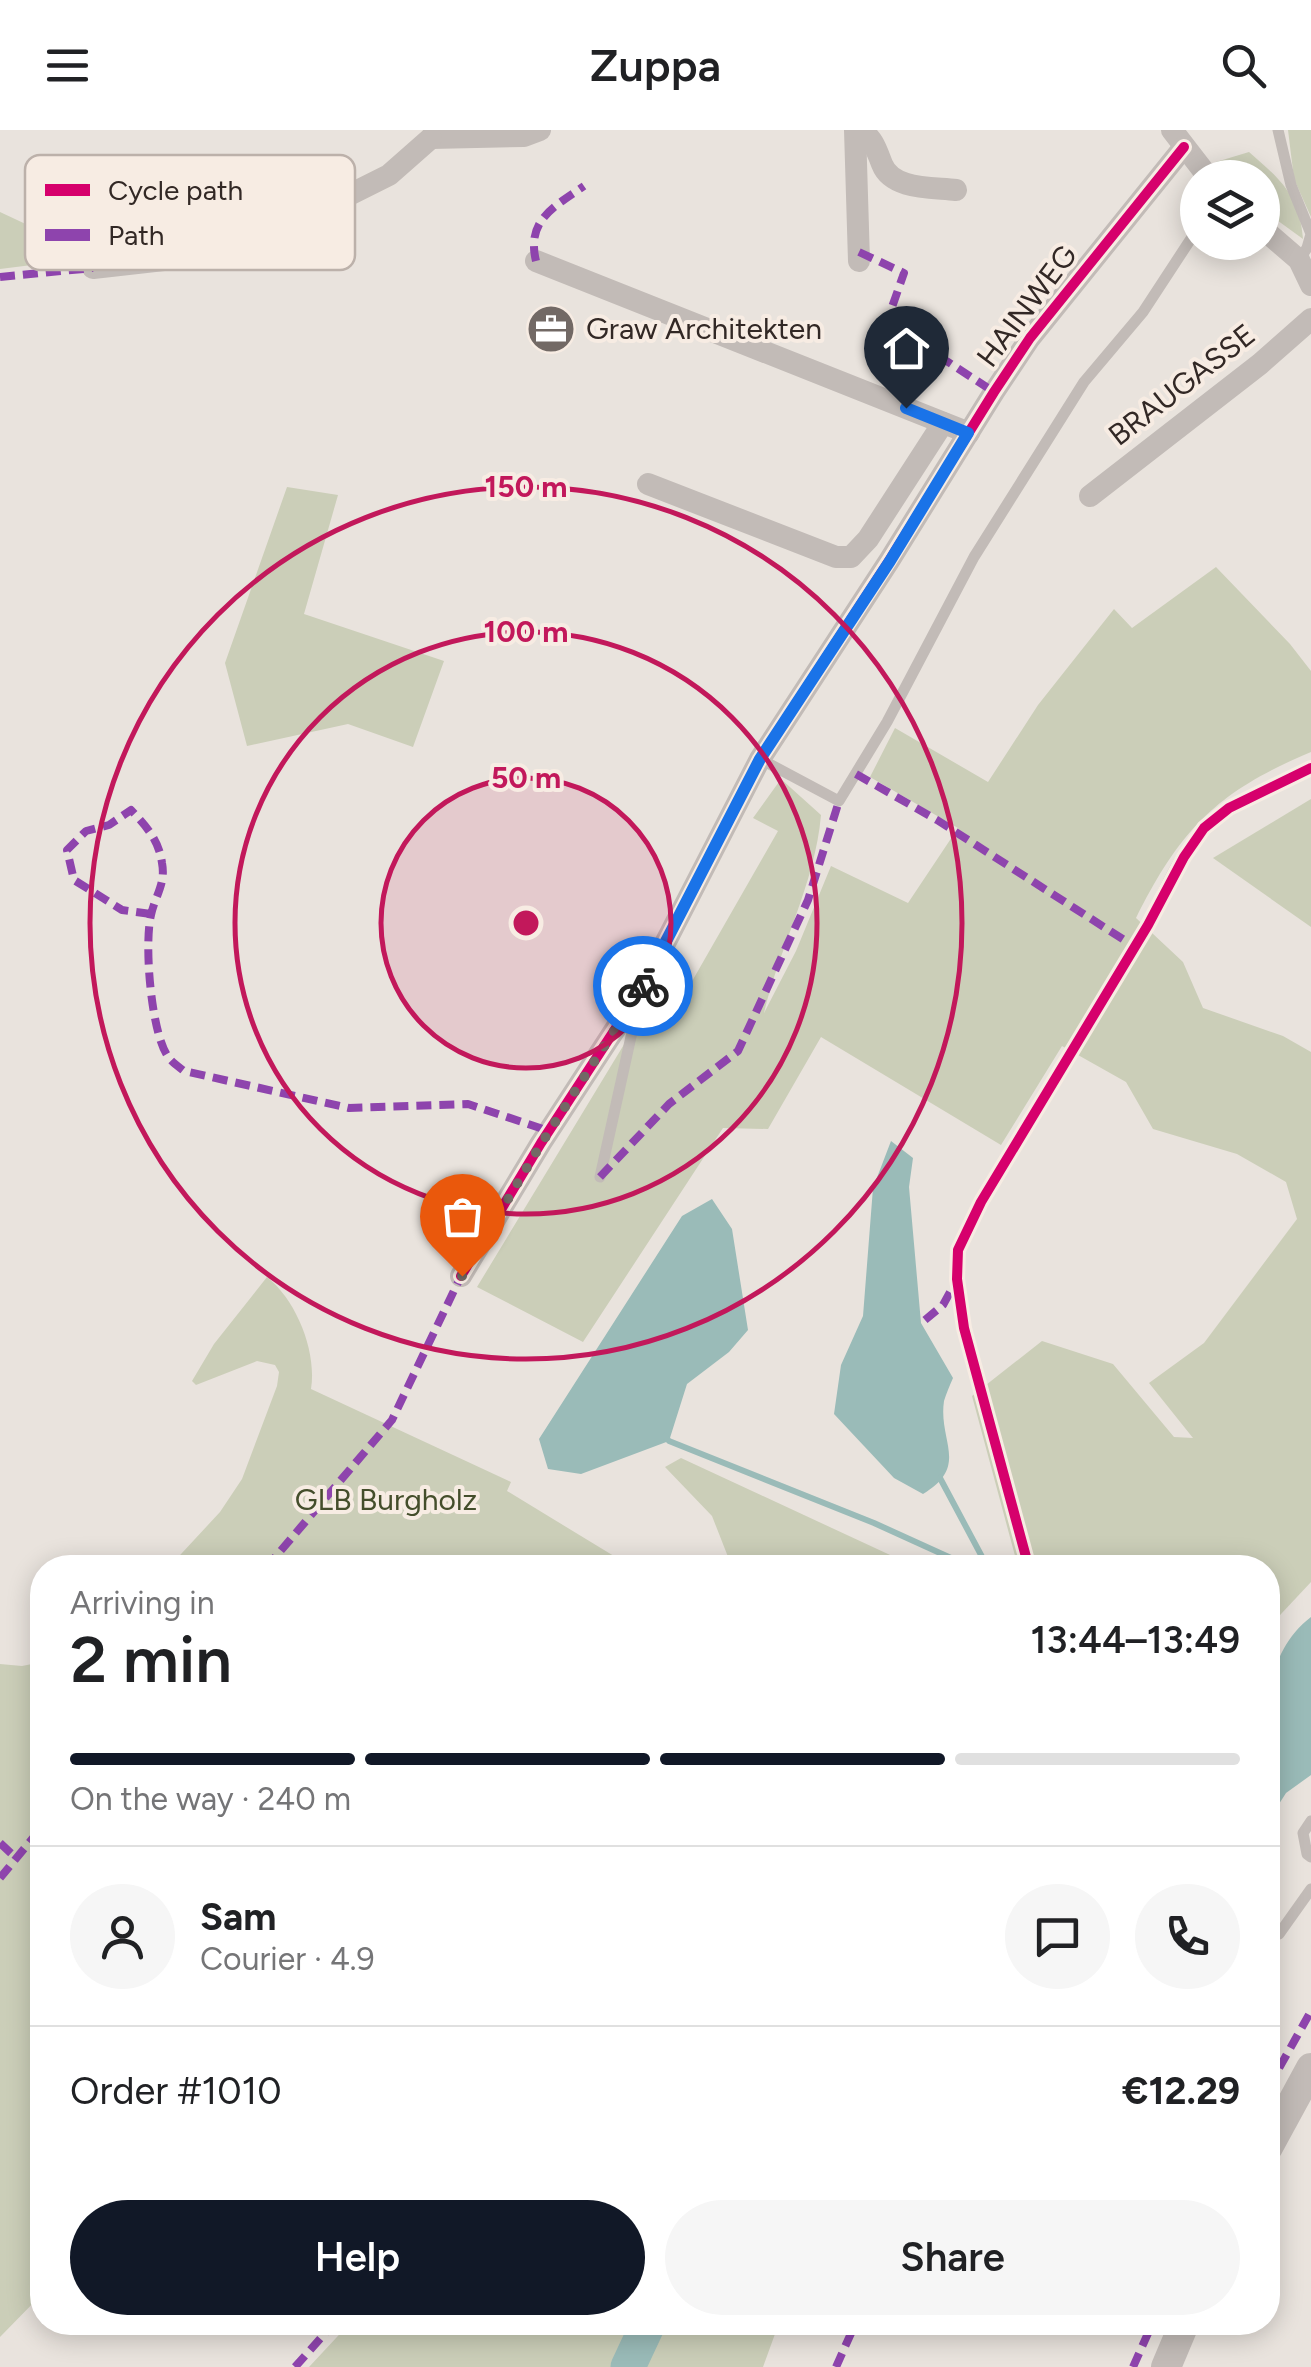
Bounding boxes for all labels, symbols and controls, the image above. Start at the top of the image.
icon: menu [40,38,95,93]
text: Zuppa [590,38,721,92]
icon: search [1216,38,1271,93]
legend [25,155,355,270]
map controls [1180,160,1280,260]
button: layers [1180,160,1280,260]
text: Cycle path [108,173,243,207]
text: Path [108,218,164,252]
street label: HAINWEG [969,237,1085,374]
office icon: Graw Architekten [525,303,577,355]
pin [864,306,949,409]
place label: Graw Architekten [586,310,822,347]
street label: BRAUGASSE [1101,316,1263,453]
icon: home [879,321,934,376]
text: 150 m [485,468,567,505]
text: 100 m [484,613,568,650]
text: 50 m [491,759,561,796]
centre of rings [508,905,544,941]
courier [593,936,693,1036]
icon: bike [616,959,671,1014]
pin [420,1174,505,1277]
icon: bag [435,1189,490,1244]
park label: GLB Burgholz [295,1481,477,1518]
text: Arriving in [70,1584,215,1622]
text: 13:44–13:49 [1031,1617,1240,1663]
text: 2 min [70,1620,232,1698]
text: On the way · 240 m [70,1780,351,1818]
button: person [70,1884,175,1989]
button: chat [1005,1884,1110,1989]
button: phone [1135,1884,1240,1989]
text: Sam [200,1894,276,1940]
text: Courier · 4.9 [200,1940,375,1978]
text: Order #1010 [70,2068,282,2114]
text: €12.29 [1122,2068,1240,2114]
button: Help [70,2200,645,2315]
button: Share [665,2200,1240,2315]

